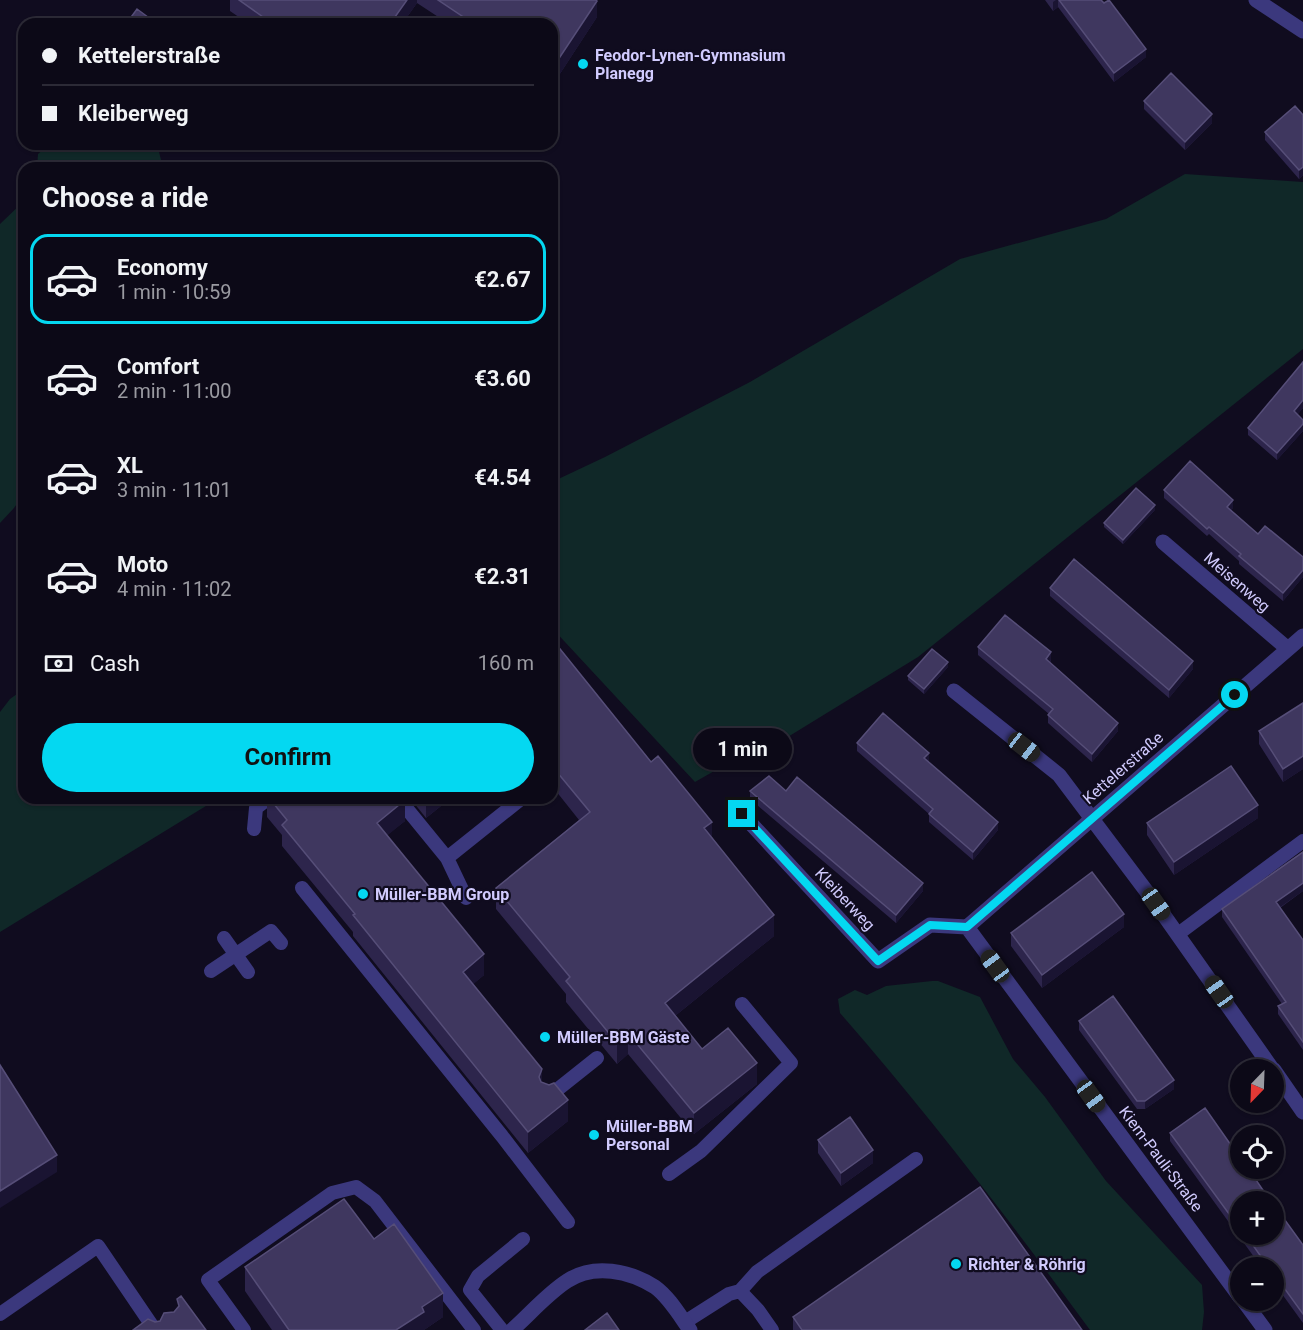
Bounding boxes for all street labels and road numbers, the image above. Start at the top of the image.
street label: Meisenweg [1200,548,1274,616]
street label: Kettelerstraße [1079,728,1167,808]
street label: Kleiberweg [811,864,879,934]
street label: Kiem-Pauli-Straße [1115,1103,1207,1215]

